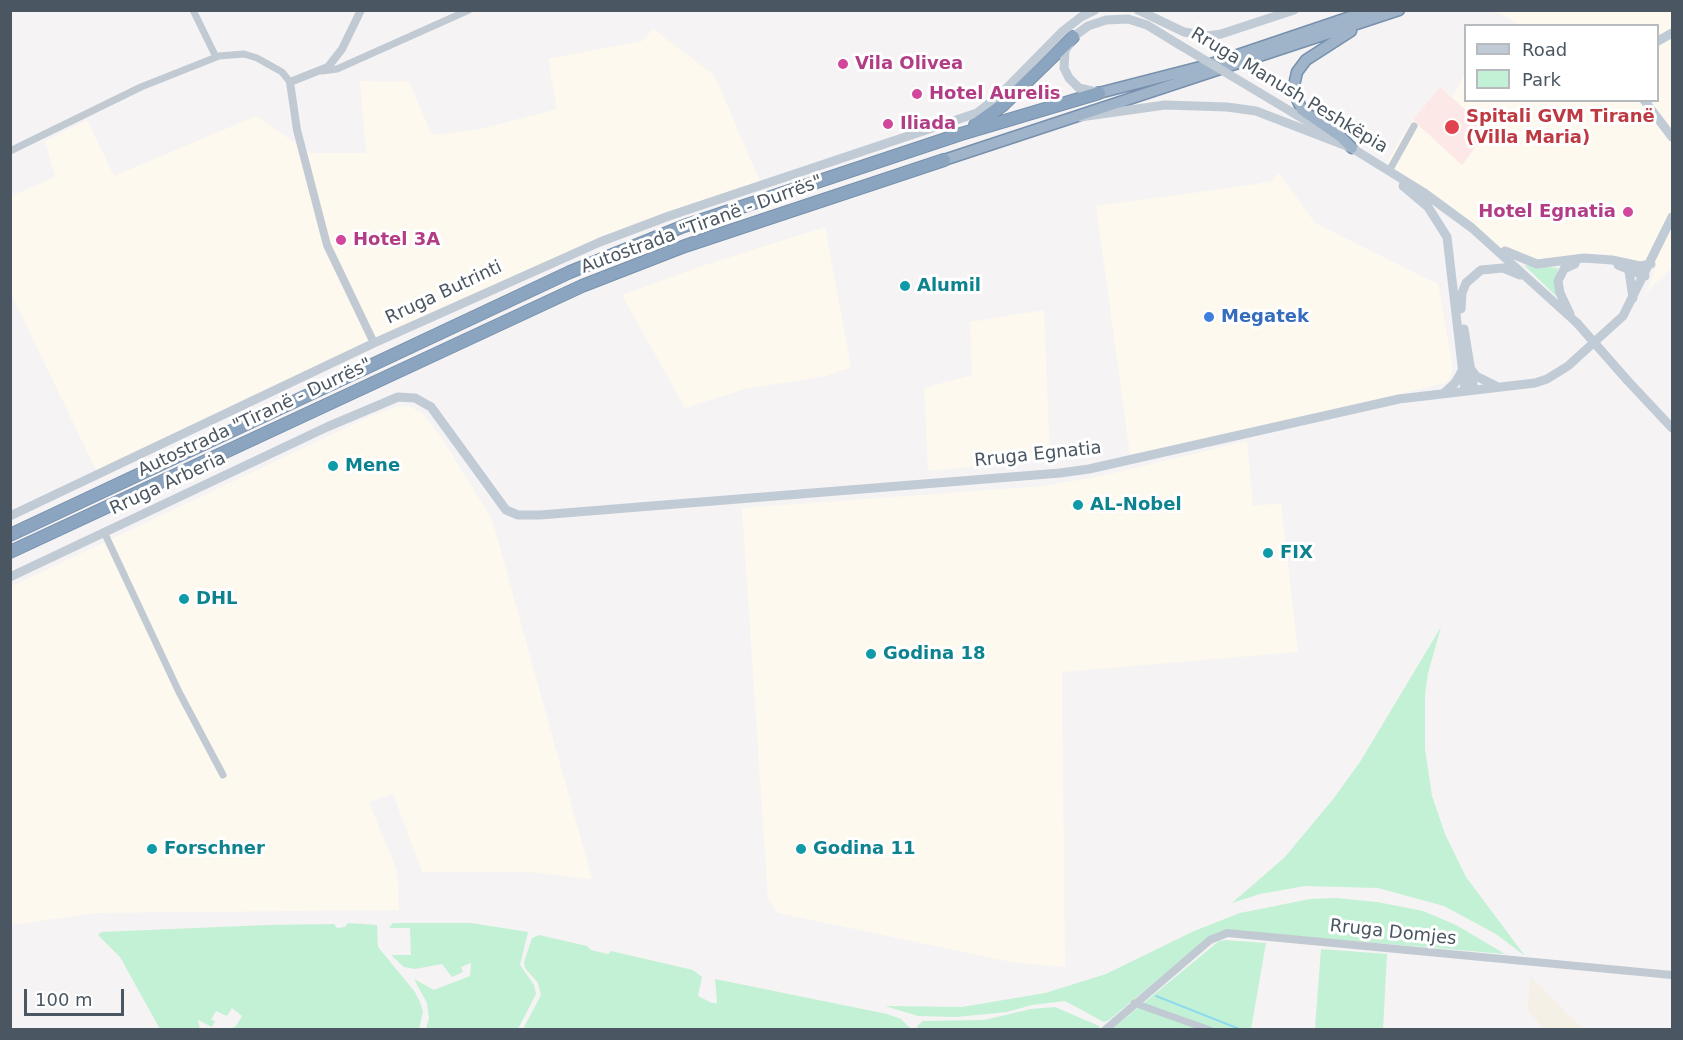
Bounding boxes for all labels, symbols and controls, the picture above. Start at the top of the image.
street label: Rruga Manush Peshkëpia [1187,24,1391,158]
legend [1464,24,1659,102]
text: Road [1522,39,1567,60]
place label: Vila Olivea [855,53,963,75]
marker: Vila Olivea [836,57,850,71]
text: Park [1522,69,1561,90]
place label: Hotel Aurelis [929,83,1061,105]
marker: Hotel Aurelis [910,87,924,101]
place label: Spitali GVM Tiranë (Villa Maria) [1466,106,1655,148]
place label: Iliada [900,113,956,135]
marker: Iliada [881,117,895,131]
marker: Spitali GVM Tiranë (Villa Maria) [1443,118,1461,136]
street label: Autostrada "Tiranë - Durrës" [578,171,826,279]
place label: Hotel Egnatia [1478,201,1616,223]
marker: Hotel Egnatia [1621,205,1635,219]
place label: Hotel 3A [353,229,440,251]
marker: Hotel 3A [334,233,348,247]
street label: Rruga Butrinti [382,257,506,329]
place label: Alumil [917,275,981,297]
marker: Alumil [898,279,912,293]
place label: Megatek [1221,306,1309,328]
marker: Megatek [1202,310,1216,324]
street label: Autostrada "Tiranë - Durrës" [135,354,375,482]
street label: Rruga Egnatia [973,438,1103,472]
street label: Rruga Arberia [107,448,229,520]
place label: Mene [345,455,400,477]
marker: Mene [326,459,340,473]
place label: AL-Nobel [1090,494,1182,516]
marker: AL-Nobel [1071,498,1085,512]
place label: FIX [1280,542,1313,564]
marker: FIX [1261,546,1275,560]
place label: DHL [196,588,237,610]
marker: DHL [177,592,191,606]
place label: Godina 18 [883,643,985,665]
marker: Godina 18 [864,647,878,661]
place label: Forschner [164,838,265,860]
place label: Godina 11 [813,838,915,860]
marker: Forschner [145,842,159,856]
marker: Godina 11 [794,842,808,856]
street label: Rruga Domjes [1329,916,1457,950]
scale bar [27,977,128,1015]
text: 100 m [35,989,93,1010]

